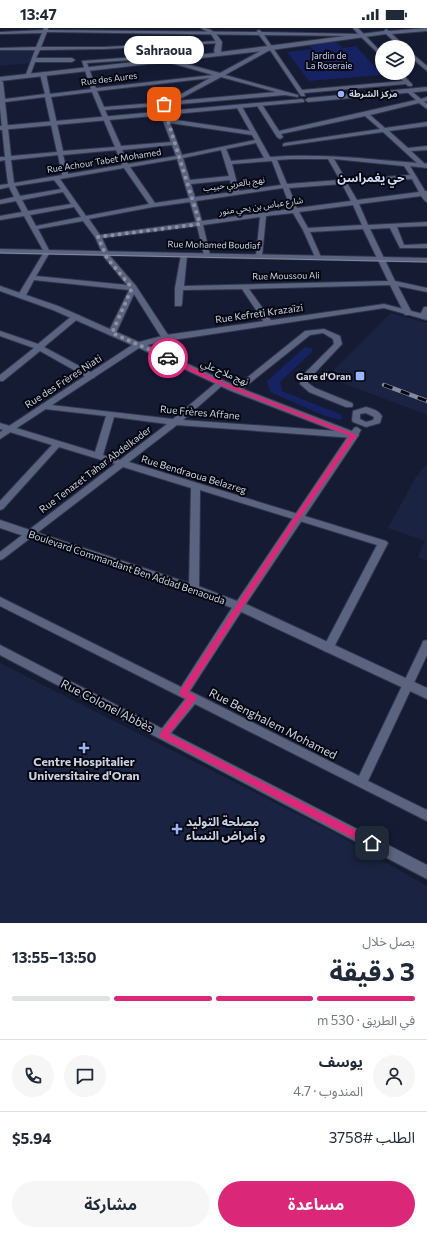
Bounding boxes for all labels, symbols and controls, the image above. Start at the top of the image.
text: 13:47 [20,5,57,23]
callout: Sahraoua [124,36,204,64]
map controls [375,40,415,80]
button: layers [375,40,415,80]
text: Sahraoua [136,42,192,58]
park label: Jardin de La Roseraie [306,50,353,71]
street label: Rue des Aures [80,70,138,87]
pin [147,87,181,121]
place label: مركز الشرطة [349,88,398,100]
marker: مركز الشرطة [336,89,346,99]
icon: bag [153,93,175,115]
street label: Rue Achour Tabet Mohamed [46,146,162,175]
district label: حي يغمراسن [337,170,405,188]
street label: نهج بالعربي حبيب [202,174,266,195]
street label: شارع عباس بن يحي منور [217,194,304,219]
street label: Rue Mohamed Boudiaf [168,238,261,251]
street label: Rue Moussou Ali [252,269,320,282]
street label: Rue Kefreti Krazaïzi [214,301,304,325]
courier [148,338,188,378]
icon: car [157,347,179,369]
street label: Rue des Frères Niati [22,352,104,410]
street label: نهج ملاح علي [198,356,251,390]
place label: Gare d'Oran [296,370,351,382]
marker: Gare d'Oran [354,370,366,382]
street label: Rue Frères Affane [160,403,240,421]
street label: Rue Tenazet Tahar Abdelkader [37,423,153,515]
street label: Rue Bendraoua Belazreg [140,452,249,496]
street label: Boulevard Commandant Ben Addad Benaouda [27,528,227,606]
street label: Rue Colonel Abbès [59,676,156,734]
street label: Rue Benghalem Mohamed [207,685,340,762]
marker: Centre Hospitalier Universitaire d'Oran [78,742,90,754]
place label: Centre Hospitalier Universitaire d'Oran [28,754,140,782]
place label: مصلحة التوليد و أمراض النساء [186,814,265,843]
marker: مصلحة التوليد و أمراض النساء [171,823,183,835]
pin [355,826,389,860]
icon: home [361,832,383,854]
text: يصل خلال [362,933,415,949]
text: 13:50–13:55 [12,948,96,966]
text: 3 دقيقة [329,955,415,986]
text: في الطريق · 530 m [317,1012,415,1028]
text: يوسف [319,1052,363,1070]
button: phone [12,1055,54,1097]
button: chat [64,1055,106,1097]
button: person [373,1055,415,1097]
text: المندوب · 4.7 [293,1083,363,1099]
text: الطلب #3758 [329,1128,415,1146]
text: $5.94 [12,1129,51,1147]
button: مشاركة [12,1181,210,1227]
button: مساعدة [218,1181,415,1227]

